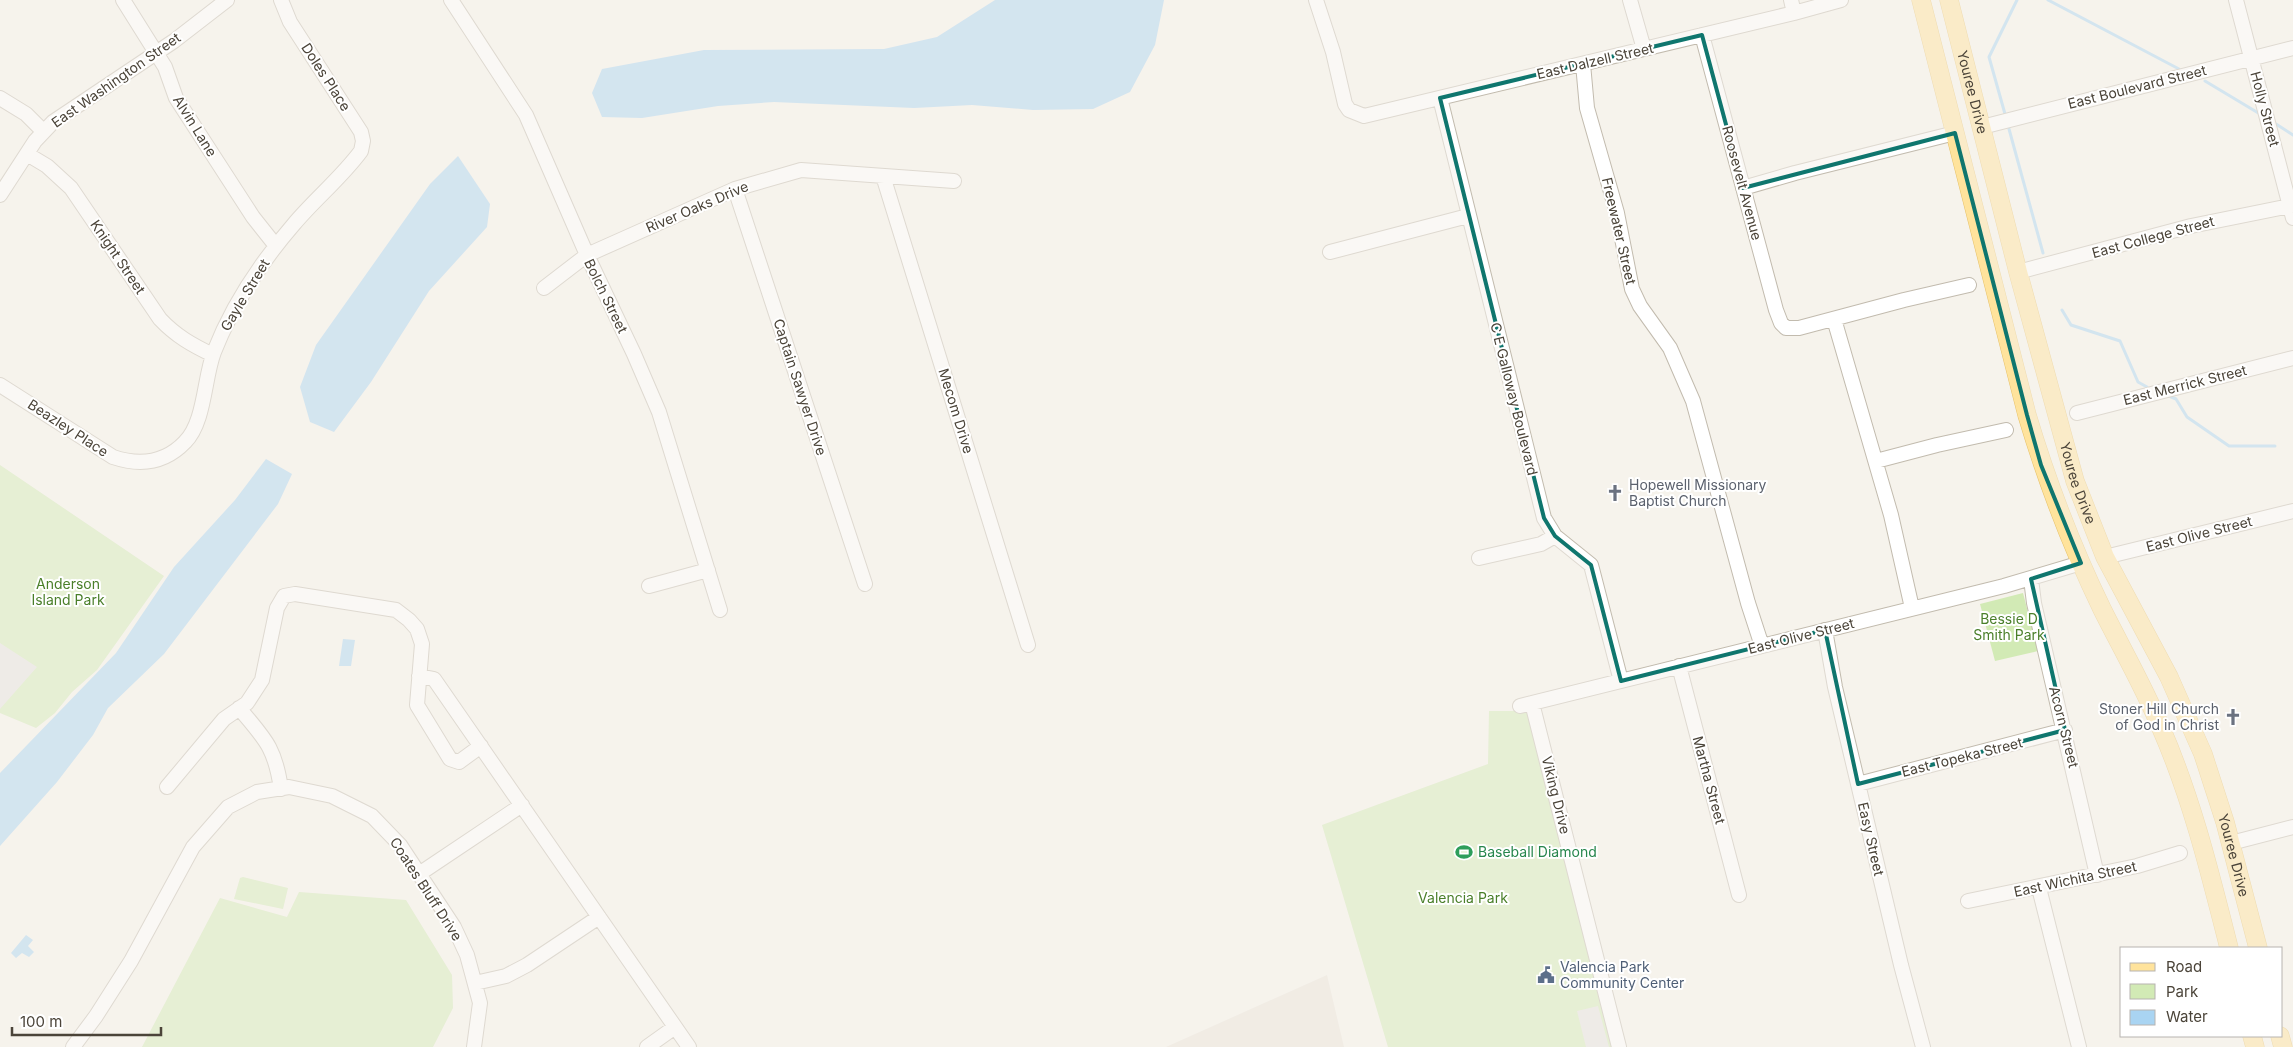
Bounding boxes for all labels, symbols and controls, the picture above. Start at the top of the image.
street label: East Washington Street [48,28,184,131]
street label: East Dalzell Street [1535,39,1655,82]
street label: Doles Place [298,40,355,114]
street label: Youree Drive [1954,49,1992,135]
street label: East Boulevard Street [2066,61,2208,112]
street label: Holly Street [2247,69,2284,149]
street label: Alvin Lane [170,92,221,159]
street label: Roosevelt Avenue [1719,124,1766,242]
street label: Freewater Street [1599,176,1640,287]
street label: River Oaks Drive [643,177,751,236]
street label: East College Street [2090,212,2216,261]
street label: Knight Street [87,216,150,297]
street label: Gayle Street [216,255,273,334]
street label: Bolch Street [581,256,632,336]
street label: Captain Sawyer Drive [770,316,831,457]
street label: C E Galloway Boulevard [1487,321,1542,477]
street label: East Merrick Street [2121,361,2249,408]
street label: Mecom Drive [935,366,977,455]
street label: Beazley Place [25,395,112,460]
street label: Youree Drive [2057,440,2100,526]
place label: Hopewell Missionary Baptist Church [1629,476,1767,509]
church icon: Hopewell Missionary Baptist Church [1605,483,1625,503]
street label: East Olive Street [2144,512,2254,555]
park label: Anderson Island Park [31,575,105,608]
park label: Bessie D Smith Park [1973,610,2045,643]
street label: East Olive Street [1746,614,1856,657]
street label: Acorn Street [2046,684,2083,770]
place label: Stoner Hill Church of God in Christ [2099,700,2219,733]
church icon: Stoner Hill Church of God in Christ [2223,707,2243,727]
street label: East Topeka Street [1900,733,2025,780]
street label: Martha Street [1690,734,1729,826]
street label: Viking Drive [1539,754,1574,836]
street label: Easy Street [1855,800,1888,878]
street label: Youree Drive [2215,811,2253,899]
street label: Coates Bluff Drive [387,834,466,944]
sports icon: Baseball Diamond [1454,842,1474,862]
place label: Baseball Diamond [1478,843,1597,860]
street label: East Wichita Street [2012,857,2138,900]
park label: Valencia Park [1418,889,1508,906]
legend [2120,947,2283,1037]
text: Road [2166,957,2202,976]
place label: Valencia Park Community Center [1560,958,1684,991]
public building icon: Valencia Park Community Center [1536,965,1556,985]
text: Park [2166,982,2199,1001]
scale bar [12,1004,161,1036]
text: Water [2166,1007,2208,1026]
text: 100 m [20,1012,62,1031]

